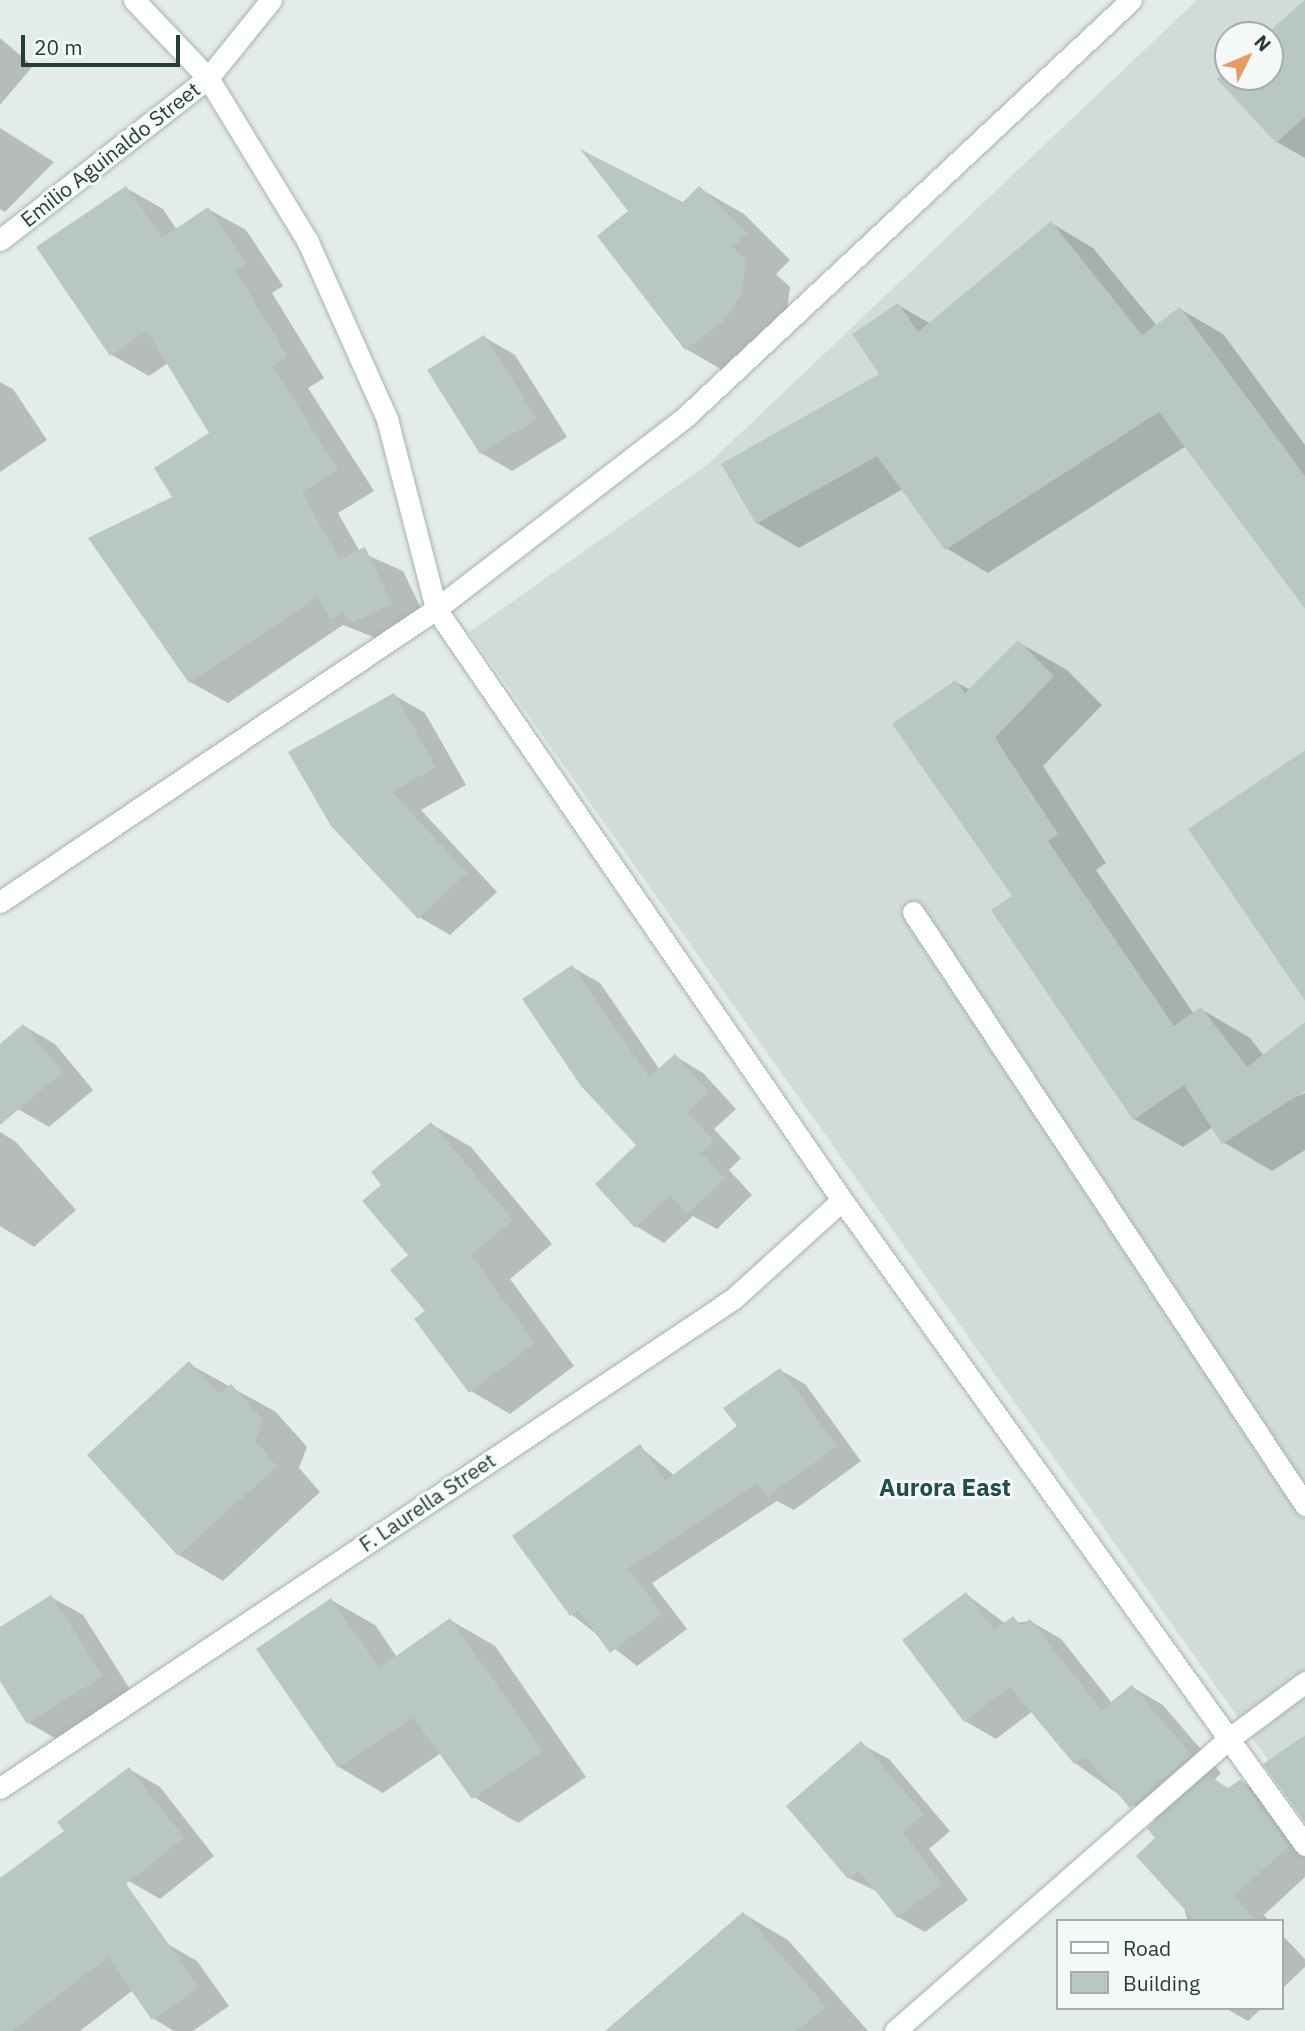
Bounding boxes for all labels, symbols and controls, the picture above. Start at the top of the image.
scale bar [24,21,184,65]
north arrow [1214,21,1284,91]
text: N [1249,30,1276,56]
text: 20 m [34,33,83,61]
street label: Emilio Aguinaldo Street [15,76,205,232]
street label: F. Laurella Street [354,1447,500,1557]
district label: Aurora East [879,1474,1011,1502]
legend [1056,1919,1284,2010]
text: Road [1123,1934,1171,1962]
text: Building [1123,1969,1200,1997]

